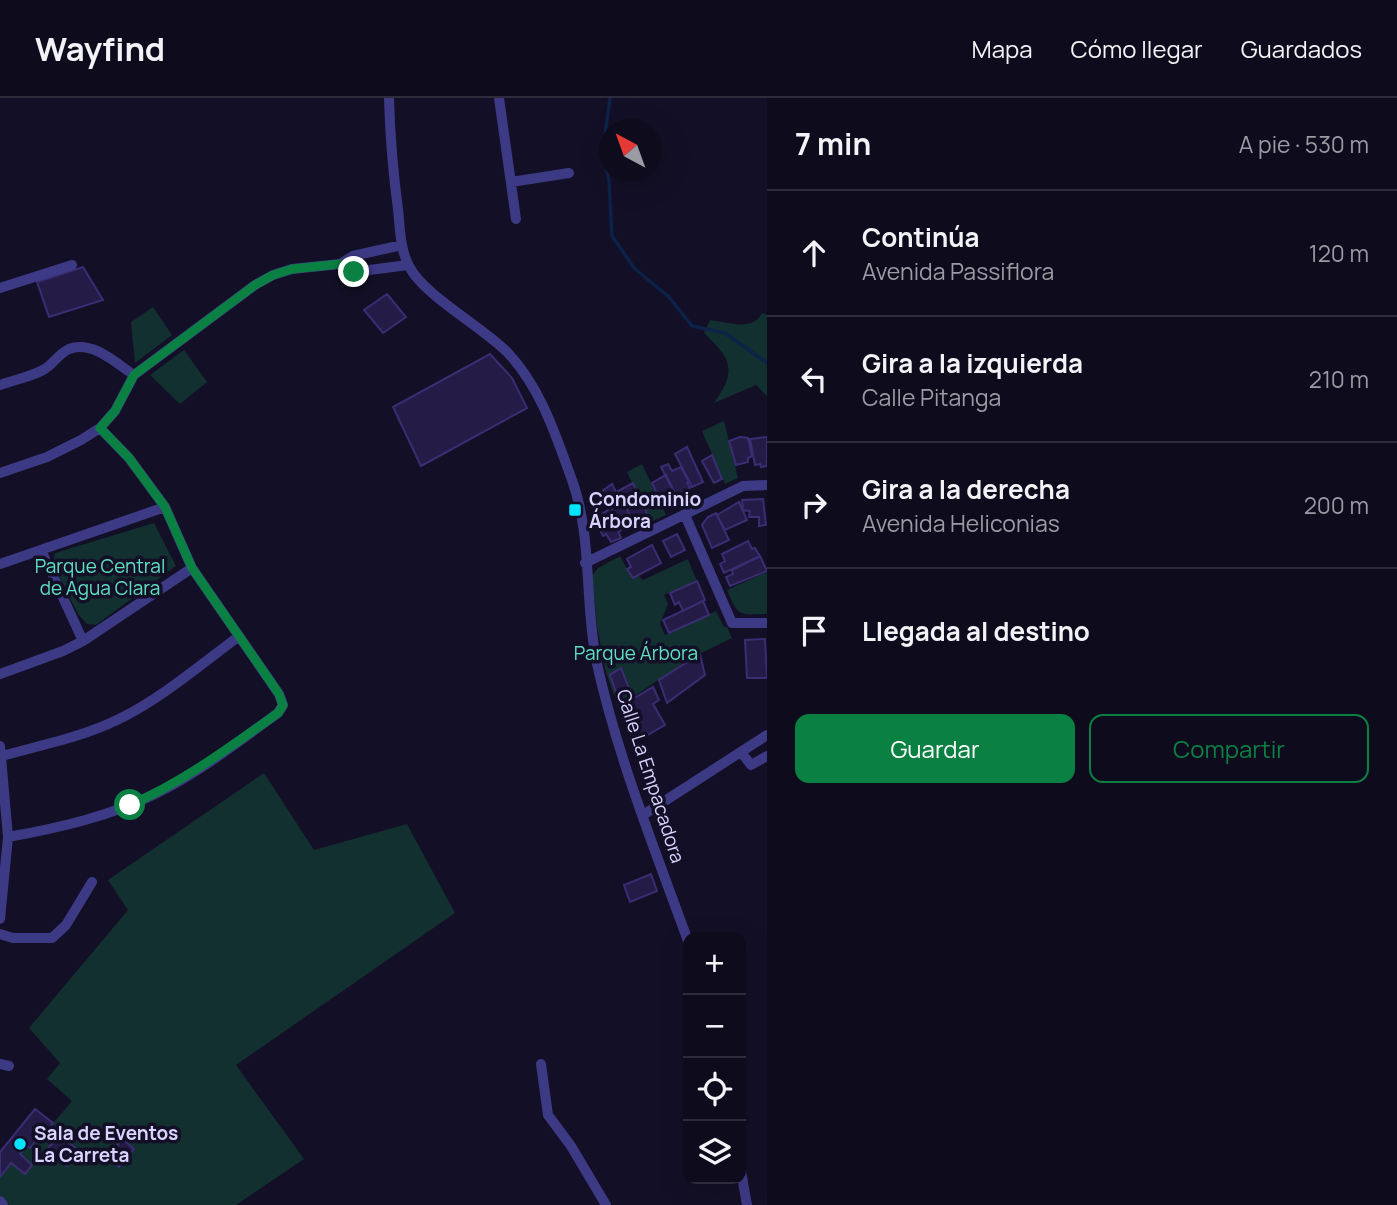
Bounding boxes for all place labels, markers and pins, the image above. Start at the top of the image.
place label: Condominio Árbora [589,486,701,534]
marker: Condominio Árbora [567,502,583,518]
place label: Sala de Eventos La Carreta [34,1120,178,1168]
marker: Sala de Eventos La Carreta [12,1136,28,1152]

